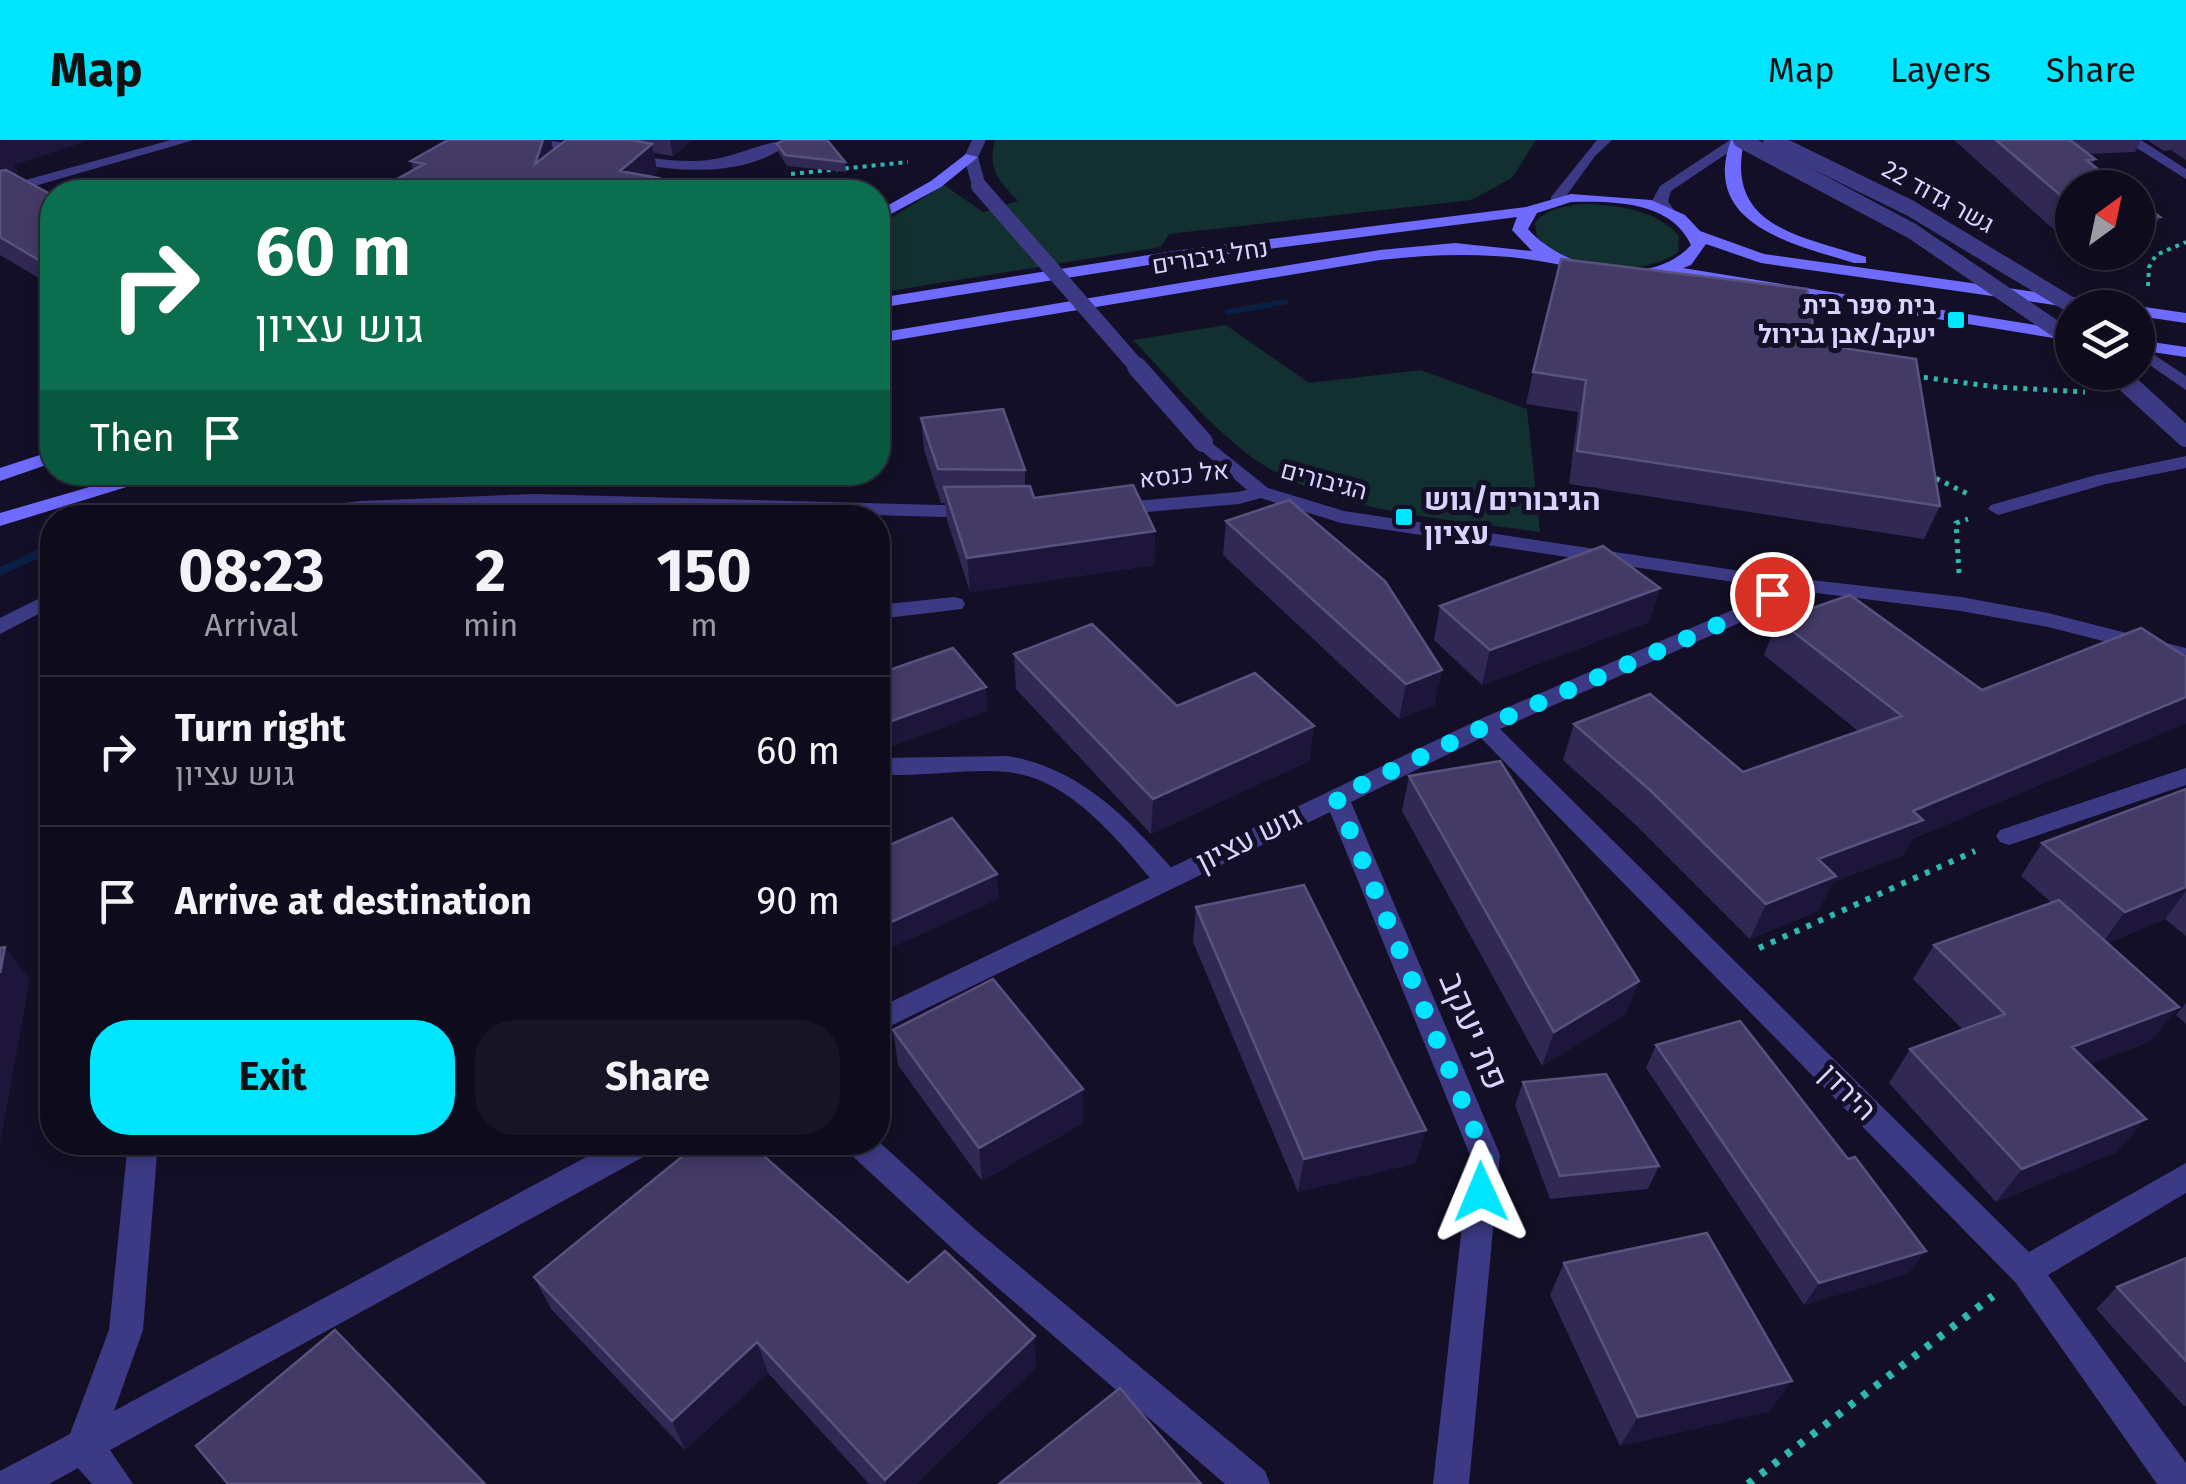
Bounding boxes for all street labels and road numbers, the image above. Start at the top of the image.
street label: גשר גדוד 22 [1877,154,1999,240]
street label: נחל גיבורים [1150,233,1270,281]
street label: אל כנסא [1138,455,1230,495]
street label: הגיבורים [1278,455,1370,507]
street label: גוש עציון [1191,798,1307,880]
street label: פת יעקב [1430,966,1518,1096]
street label: הירדן [1812,1056,1884,1128]

